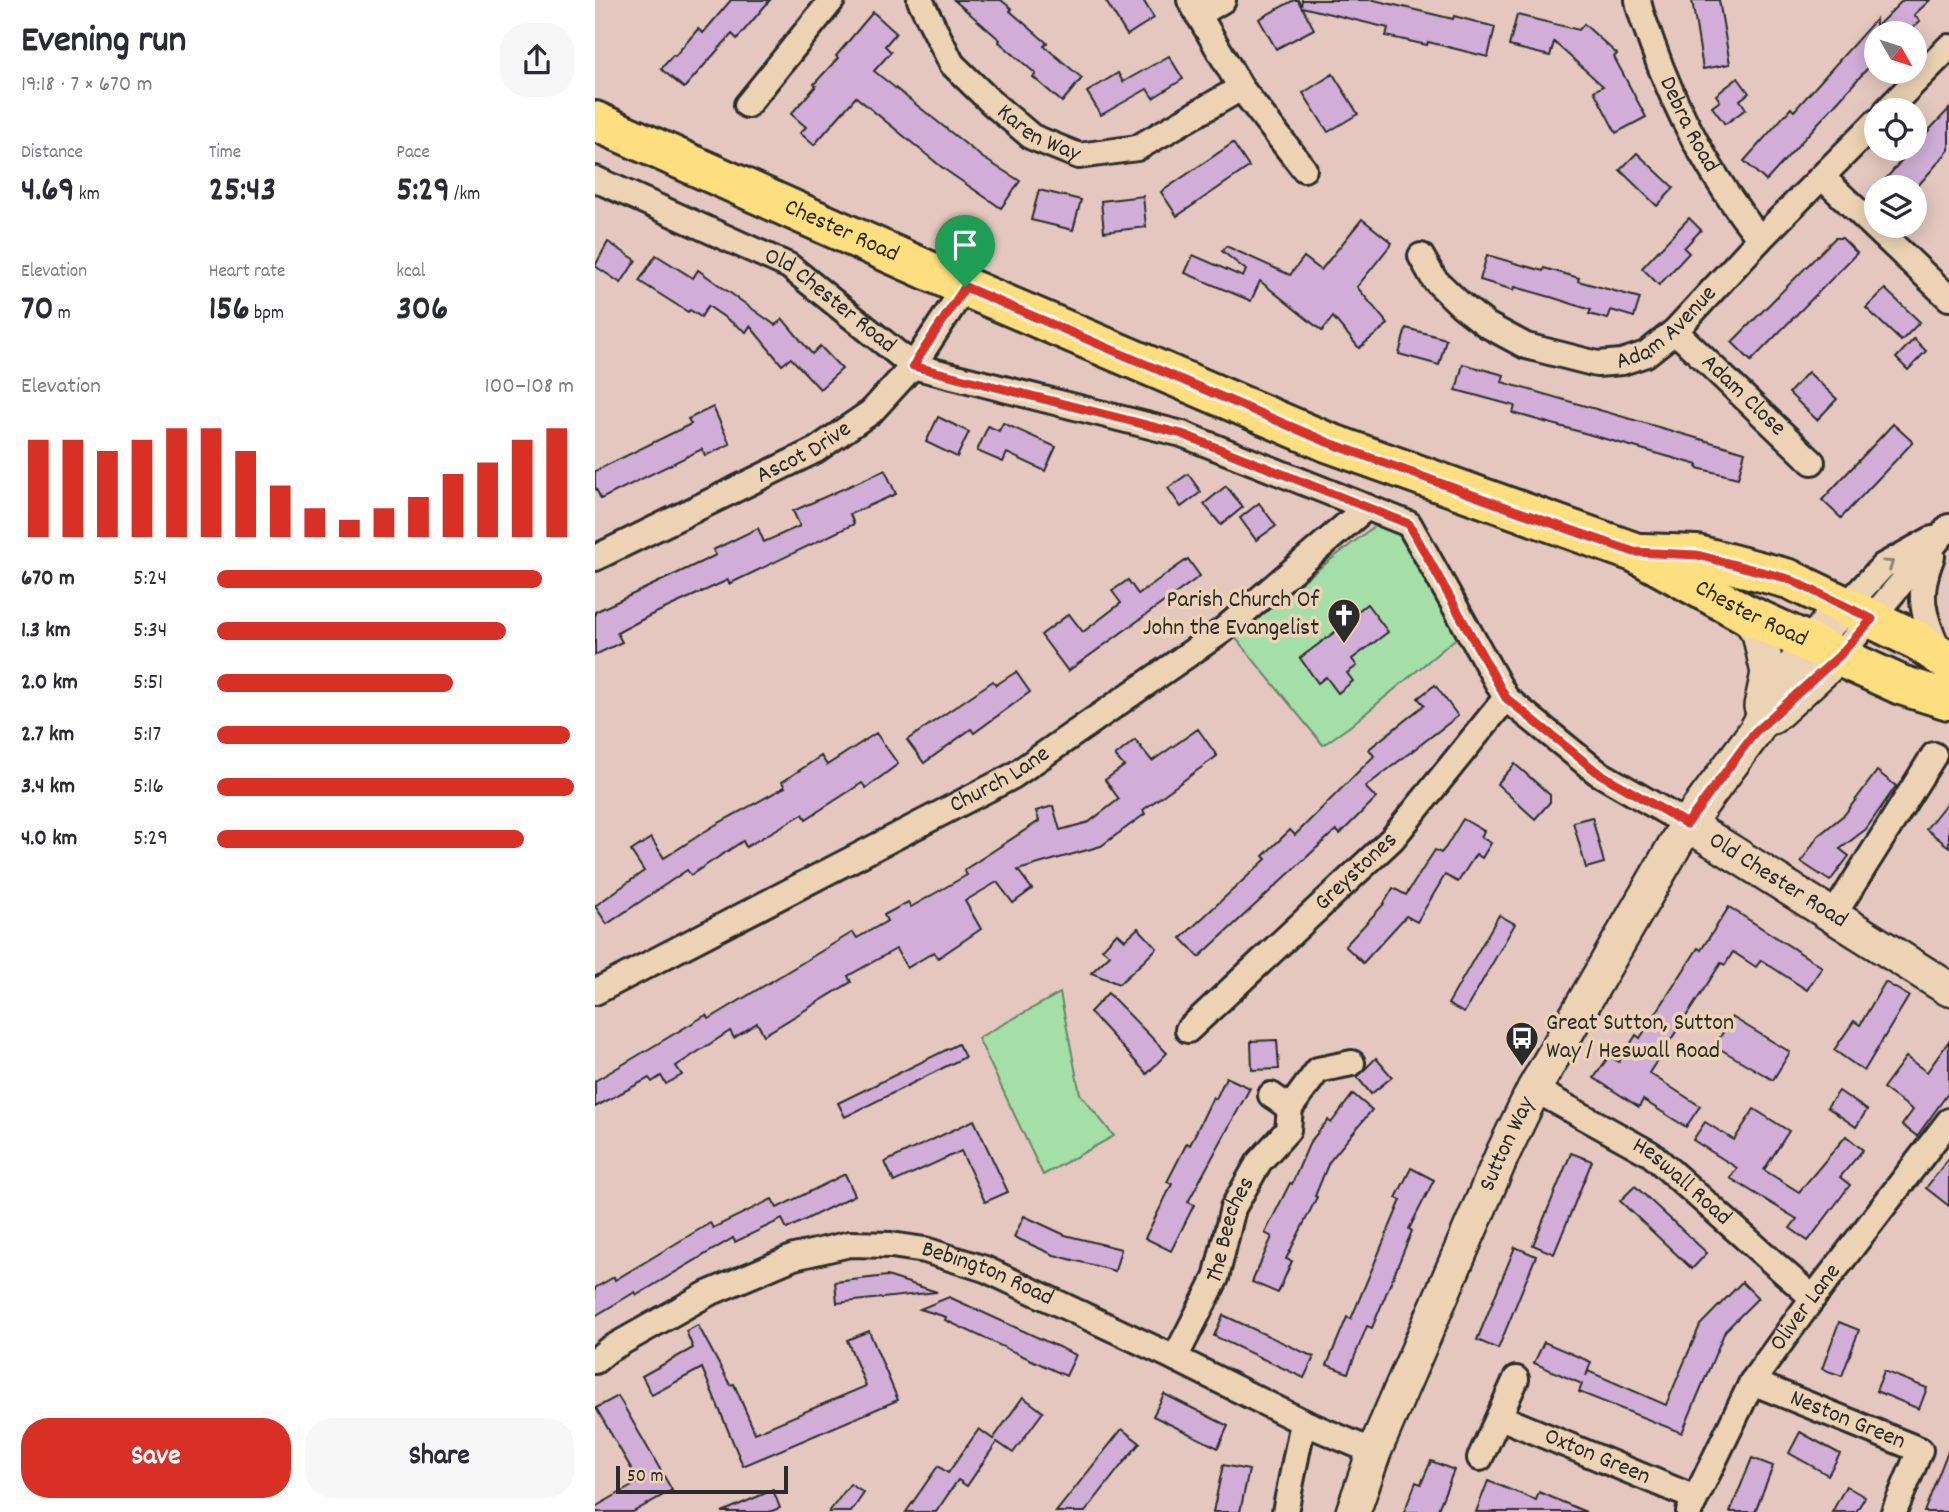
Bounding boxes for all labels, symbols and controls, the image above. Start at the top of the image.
text: Evening run [21,15,186,70]
north arrow [1864,21,1927,84]
map controls [1864,21,1927,238]
button: share [500,23,574,97]
text: 19:18 · 7 × 670 m [21,69,152,102]
street label: Debra Road [1650,72,1727,180]
street label: Karen Way [989,97,1087,172]
button: locate [1864,98,1927,161]
text: Distance [21,140,83,167]
text: Time [209,140,241,167]
text: Pace [396,140,430,167]
text: 4.69 [21,167,75,217]
text: 25:43 [209,167,276,217]
text: 5:29 [396,167,450,217]
button: layers [1864,175,1927,238]
text: km [75,182,100,209]
text: /km [450,182,480,209]
street label: Chester Road [779,191,904,272]
pin [935,215,995,287]
icon: arrive [946,226,984,264]
street label: Old Chester Road [758,240,903,363]
text: Elevation [21,259,87,286]
text: Heart rate [209,259,285,286]
text: kcal [396,259,425,286]
street label: Adam Avenue [1612,278,1726,380]
text: 70 [21,286,53,336]
text: 156 [209,286,250,336]
text: 306 [396,286,448,336]
text: m [53,301,71,328]
text: bpm [250,301,284,328]
street label: Adam Close [1693,347,1793,445]
text: Elevation [21,371,101,404]
text: 100–108 m [485,371,574,404]
street label: Ascot Drive [751,413,859,493]
one-way arrow [1881,559,1894,572]
text: 670 m [21,563,75,596]
text: 5:24 [133,563,167,596]
street label: Chester Road [1688,572,1813,657]
place label: Parish Church Of John the Evangelist [1143,584,1320,646]
church icon: Parish Church Of John the Evangelist [1325,596,1363,645]
text: 1.3 km [21,615,71,648]
text: 5:34 [133,615,167,648]
text: 2.0 km [21,667,78,700]
text: 5:51 [133,667,163,700]
text: 2.7 km [21,719,74,752]
text: 5:17 [133,719,161,752]
street label: Church Lane [944,738,1057,823]
text: 3.4 km [21,771,75,804]
text: 5:16 [133,771,164,804]
text: 4.0 km [21,823,77,856]
text: 5:29 [133,823,168,856]
street label: Old Chester Road [1701,824,1854,938]
street label: Greystones [1308,825,1406,920]
place label: Great Sutton, Sutton Way / Heswall Road [1546,1007,1734,1069]
bus stop icon: Great Sutton, Sutton Way / Heswall Road [1503,1019,1541,1068]
street label: Sutton Way [1471,1090,1545,1197]
street label: Heswall Road [1626,1130,1738,1234]
street label: The Beeches [1199,1171,1264,1290]
street label: Bebington Road [917,1233,1059,1316]
street label: Oliver Lane [1762,1257,1850,1359]
street label: Neston Green [1785,1382,1910,1459]
button: Save [21,1418,291,1498]
button: Share [305,1418,574,1498]
street label: Oxton Green [1539,1420,1655,1494]
scale bar [616,1463,787,1495]
text: 50 m [627,1464,664,1491]

